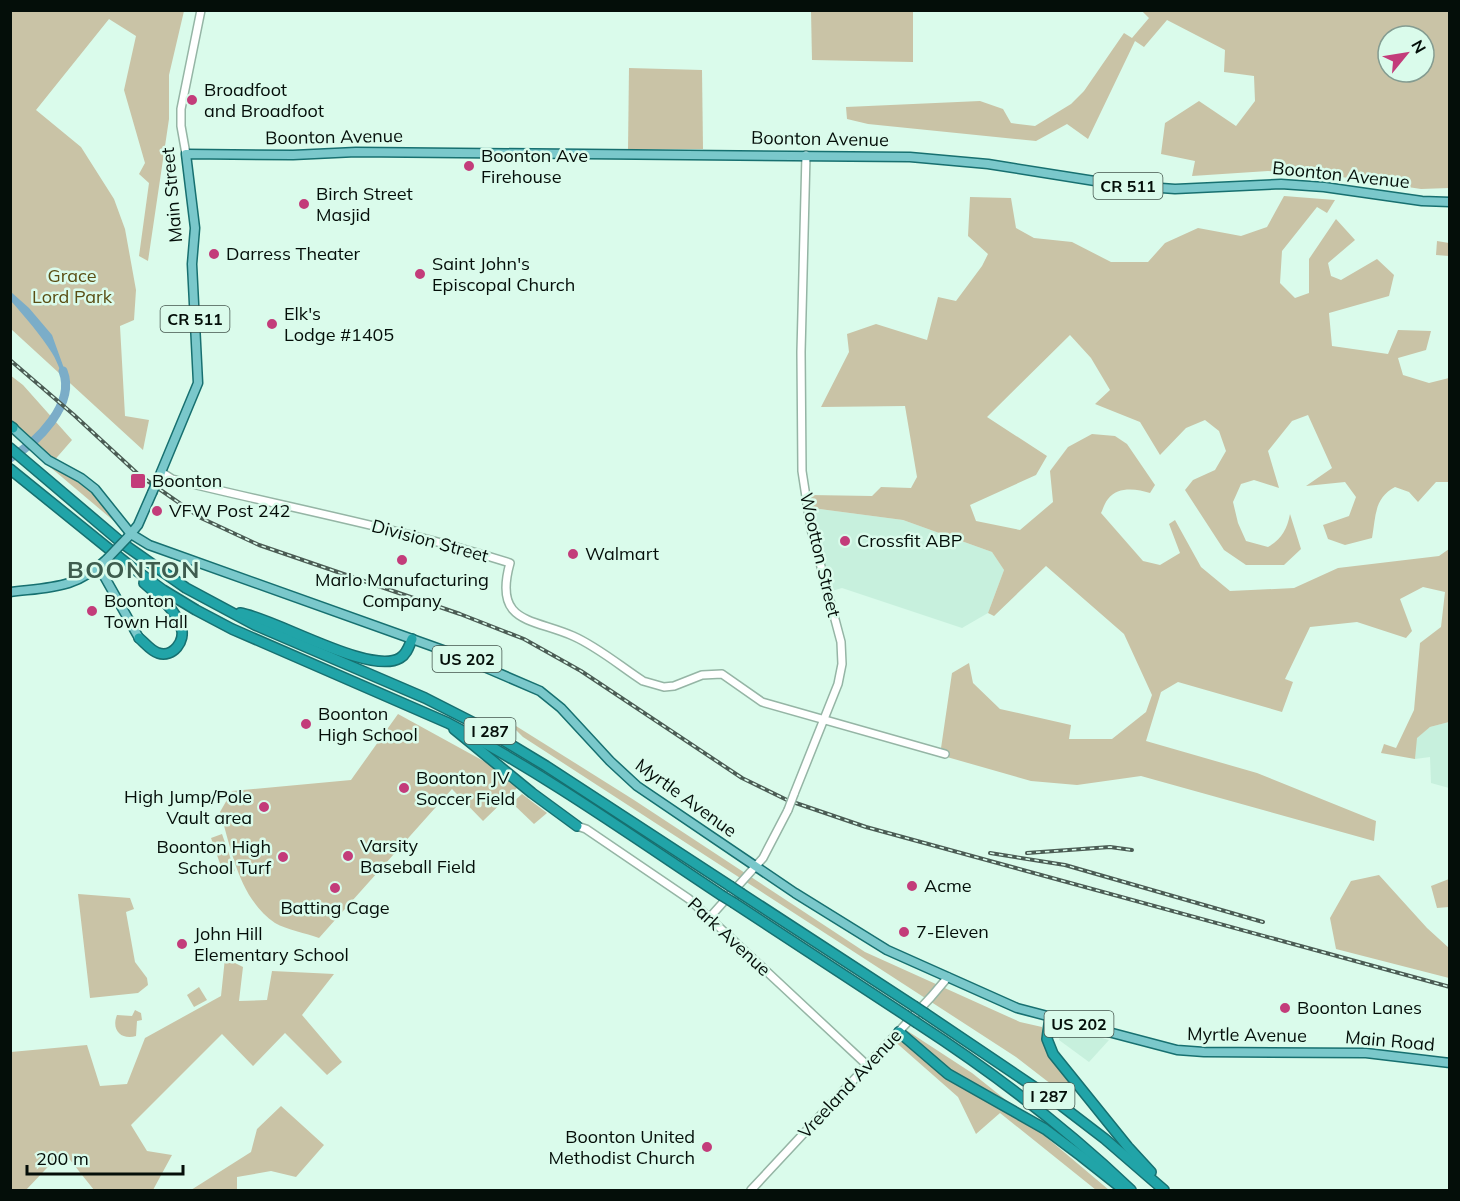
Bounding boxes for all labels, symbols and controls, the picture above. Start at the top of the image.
north arrow [1376,24,1436,84]
text: N [1407,36,1431,57]
place label: Broadfoot and Broadfoot [204,78,324,122]
marker: Broadfoot and Broadfoot [185,93,199,107]
street label: Boonton Avenue [265,124,403,149]
street label: Boonton Avenue [751,126,889,151]
place label: Boonton Ave Firehouse [481,144,588,188]
street label: Main Street [156,146,187,244]
street label: Boonton Avenue [1271,156,1411,193]
marker: Boonton Ave Firehouse [462,159,476,173]
road number: CR 511 [1094,173,1162,199]
place label: Birch Street Masjid [316,182,413,226]
marker: Birch Street Masjid [297,197,311,211]
place label: Darress Theater [226,242,361,265]
marker: Darress Theater [207,247,221,261]
place label: Saint John's Episcopal Church [432,252,575,296]
park label: Grace Lord Park [32,264,113,308]
marker: Saint John's Episcopal Church [413,267,427,281]
place label: Elk's Lodge #1405 [284,302,394,346]
road number: CR 511 [160,306,230,332]
marker: Elk's Lodge #1405 [265,317,279,331]
place label: Boonton [152,469,222,492]
marker: Boonton [129,472,147,490]
street label: Wootton Street [795,490,846,619]
place label: VFW Post 242 [169,499,290,522]
marker: VFW Post 242 [150,504,164,518]
street label: Division Street [369,514,491,567]
place label: Crossfit ABP [857,529,962,552]
marker: Crossfit ABP [838,534,852,548]
place label: Walmart [585,542,659,565]
marker: Walmart [566,547,580,561]
marker: Marlo Manufacturing Company [395,553,409,567]
district label: BOONTON [67,554,201,584]
place label: Marlo Manufacturing Company [315,568,489,612]
place label: Boonton Town Hall [104,589,188,633]
marker: Boonton Town Hall [85,604,99,618]
road number: US 202 [432,646,502,672]
place label: Boonton High School [318,702,418,746]
marker: Boonton High School [299,717,313,731]
road number: I 287 [464,718,516,744]
street label: Myrtle Avenue [631,753,742,842]
place label: Boonton JV Soccer Field [416,766,515,810]
marker: Boonton JV Soccer Field [397,781,411,795]
place label: High Jump/Pole Vault area [124,785,252,829]
marker: High Jump/Pole Vault area [257,800,271,814]
place label: Varsity Baseball Field [360,834,476,878]
place label: Boonton High School Turf [156,835,272,879]
marker: Varsity Baseball Field [341,849,355,863]
marker: Boonton High School Turf [276,850,290,864]
place label: Acme [924,874,972,897]
marker: Acme [905,879,919,893]
marker: Batting Cage [328,881,342,895]
street label: Park Avenue [683,892,776,981]
place label: Batting Cage [280,896,390,919]
place label: 7-Eleven [916,920,989,943]
place label: John Hill Elementary School [194,922,349,966]
marker: 7-Eleven [897,925,911,939]
marker: John Hill Elementary School [175,937,189,951]
place label: Boonton Lanes [1297,996,1422,1019]
marker: Boonton Lanes [1278,1001,1292,1015]
road number: US 202 [1044,1011,1114,1037]
street label: Myrtle Avenue [1187,1022,1307,1047]
street label: Vreeland Avenue [793,1024,906,1143]
street label: Main Road [1344,1025,1436,1056]
road number: I 287 [1024,1083,1074,1109]
place label: Boonton United Methodist Church [549,1125,695,1169]
scale bar [27,1138,183,1176]
marker: Boonton United Methodist Church [700,1140,714,1154]
text: 200 m [36,1147,89,1170]

